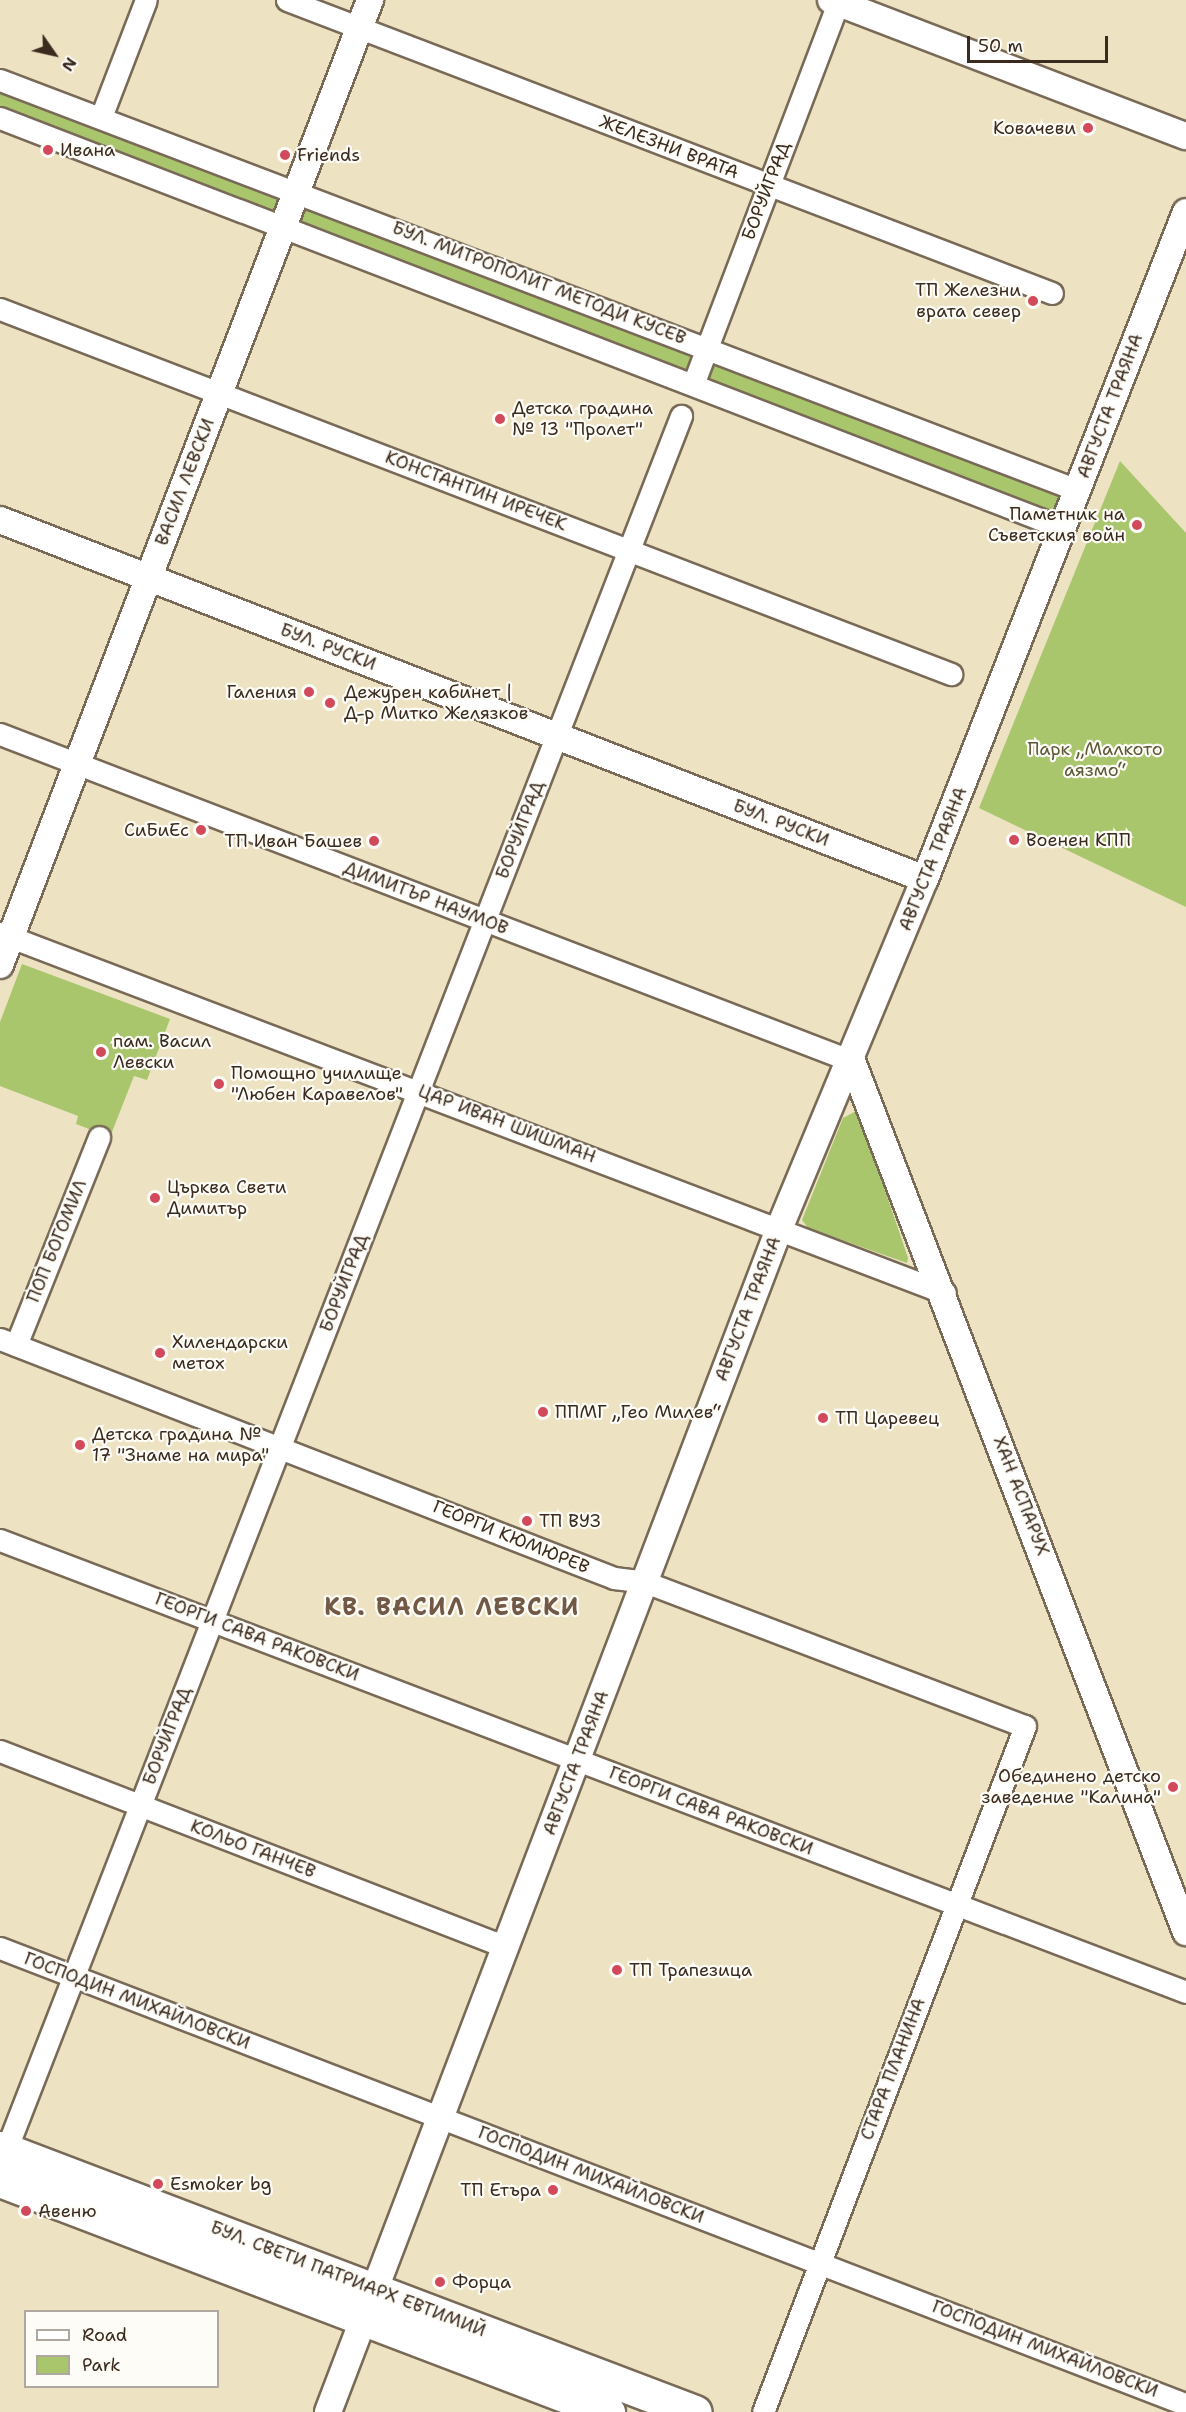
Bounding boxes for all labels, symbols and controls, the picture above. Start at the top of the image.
north arrow [24,24,84,84]
scale bar [970,24,1111,62]
text: 50 m [978,34,1023,58]
text: N [57,53,82,75]
street label: ЖЕЛЕЗНИ ВРАТА [596,111,742,183]
place label: Ковачеви [993,117,1076,139]
marker: Ковачеви [1081,121,1095,135]
place label: Ивана [60,139,115,161]
street label: БОРУЙГРАД [737,139,795,243]
marker: Ивана [41,143,55,157]
place label: Friends [297,144,360,166]
marker: Friends [278,148,292,162]
street label: БУЛ. МИТРОПОЛИТ МЕТОДИ КУСЕВ [389,217,689,349]
place label: ТП Железни врата север [915,280,1021,322]
marker: ТП Железни врата север [1026,294,1040,308]
street label: АВГУСТА ТРАЯНА [1072,331,1148,481]
place label: Детска градина № 13 "Пролет" [512,398,653,440]
marker: Детска градина № 13 "Пролет" [493,412,507,426]
street label: ВАСИЛ ЛЕВСКИ [151,415,219,549]
street label: КОНСТАНТИН ИРЕЧЕК [382,446,570,536]
place label: Паметник на Съветския войн [988,504,1125,546]
marker: Паметник на Съветския войн [1130,518,1144,532]
street label: БУЛ. РУСКИ [277,619,379,675]
place label: Галения [226,681,297,703]
place label: Дежурен кабинет | Д-р Митко Желязков [344,682,528,724]
marker: Галения [302,685,316,699]
marker: Дежурен кабинет | Д-р Митко Желязков [321,694,339,712]
park label: Парк „Малкото аязмо“ [1027,739,1163,782]
street label: БОРУЙГРАД [491,778,549,882]
street label: АВГУСТА ТРАЯНА [894,784,972,934]
street label: БУЛ. РУСКИ [730,795,832,851]
place label: СиБиЕс [124,819,189,841]
marker: СиБиЕс [194,823,208,837]
place label: Военен КПП [1026,829,1131,851]
place label: ТП Иван Башев [224,830,362,852]
marker: Военен КПП [1007,833,1021,847]
marker: ТП Иван Башев [367,834,381,848]
street label: ДИМИТЪР НАУМОВ [341,857,511,939]
place label: пам. Васил Левски [113,1031,211,1074]
marker: пам. Васил Левски [94,1045,108,1059]
place label: Помощно училище "Любен Каравелов" [231,1063,403,1106]
marker: Помощно училище "Любен Каравелов" [212,1077,226,1091]
street label: ЦАР ИВАН ШИШМАН [415,1080,599,1168]
street label: ПОП БОГОМИЛ [22,1176,92,1306]
place label: Църква Свети Димитър [167,1177,287,1220]
marker: Църква Свети Димитър [148,1191,162,1205]
street label: БОРУЙГРАД [315,1231,373,1335]
street label: АВГУСТА ТРАЯНА [710,1234,786,1384]
place label: Хилендарски метох [172,1332,288,1374]
marker: Хилендарски метох [153,1346,167,1360]
place label: ППМГ „Гео Милев“ [555,1401,721,1423]
marker: ППМГ „Гео Милев“ [536,1405,550,1419]
place label: ТП Царевец [835,1407,939,1429]
marker: ТП Царевец [816,1411,830,1425]
place label: Детска градина № 17 "Знаме на мира" [92,1424,269,1466]
street label: ХАН АСПАРУХ [988,1433,1054,1559]
marker: Детска градина № 17 "Знаме на мира" [73,1438,87,1452]
street label: ГЕОРГИ КЮМЮРЕВ [430,1496,592,1578]
place label: ТП ВУЗ [539,1510,601,1532]
marker: ТП ВУЗ [520,1514,534,1528]
street label: ГЕОРГИ САВА РАКОВСКИ [152,1588,362,1686]
district label: КВ. ВАСИЛ ЛЕВСКИ [324,1594,580,1622]
street label: БОРУЙГРАД [138,1684,196,1788]
street label: АВГУСТА ТРАЯНА [538,1688,614,1838]
street label: ГЕОРГИ САВА РАКОВСКИ [606,1762,816,1860]
place label: Обединено детско заведение "Калина" [982,1766,1161,1808]
marker: Обединено детско заведение "Калина" [1166,1780,1180,1794]
street label: КОЛЬО ГАНЧЕВ [187,1815,319,1883]
street label: ГОСПОДИН МИХАЙЛОВСКИ [21,1948,253,2054]
place label: ТП Трапезица [629,1959,752,1981]
marker: ТП Трапезица [610,1963,624,1977]
street label: СТАРА ПЛАНИНА [856,1995,930,2143]
street label: ГОСПОДИН МИХАЙЛОВСКИ [475,2122,707,2228]
place label: Esmoker bg [170,2173,272,2195]
marker: Esmoker bg [151,2177,165,2191]
place label: ТП Етъра [460,2179,541,2201]
marker: ТП Етъра [546,2183,560,2197]
place label: Авеню [38,2200,97,2222]
marker: Авеню [19,2204,33,2218]
street label: БУЛ. СВЕТИ ПАТРИАРХ ЕВТИМИЙ [207,2216,489,2342]
place label: Форца [452,2271,511,2293]
marker: Форца [433,2275,447,2289]
street label: ГОСПОДИН МИХАЙЛОВСКИ [929,2296,1161,2402]
legend [24,2310,219,2388]
text: Road [82,2323,127,2347]
text: Park [82,2353,121,2377]

